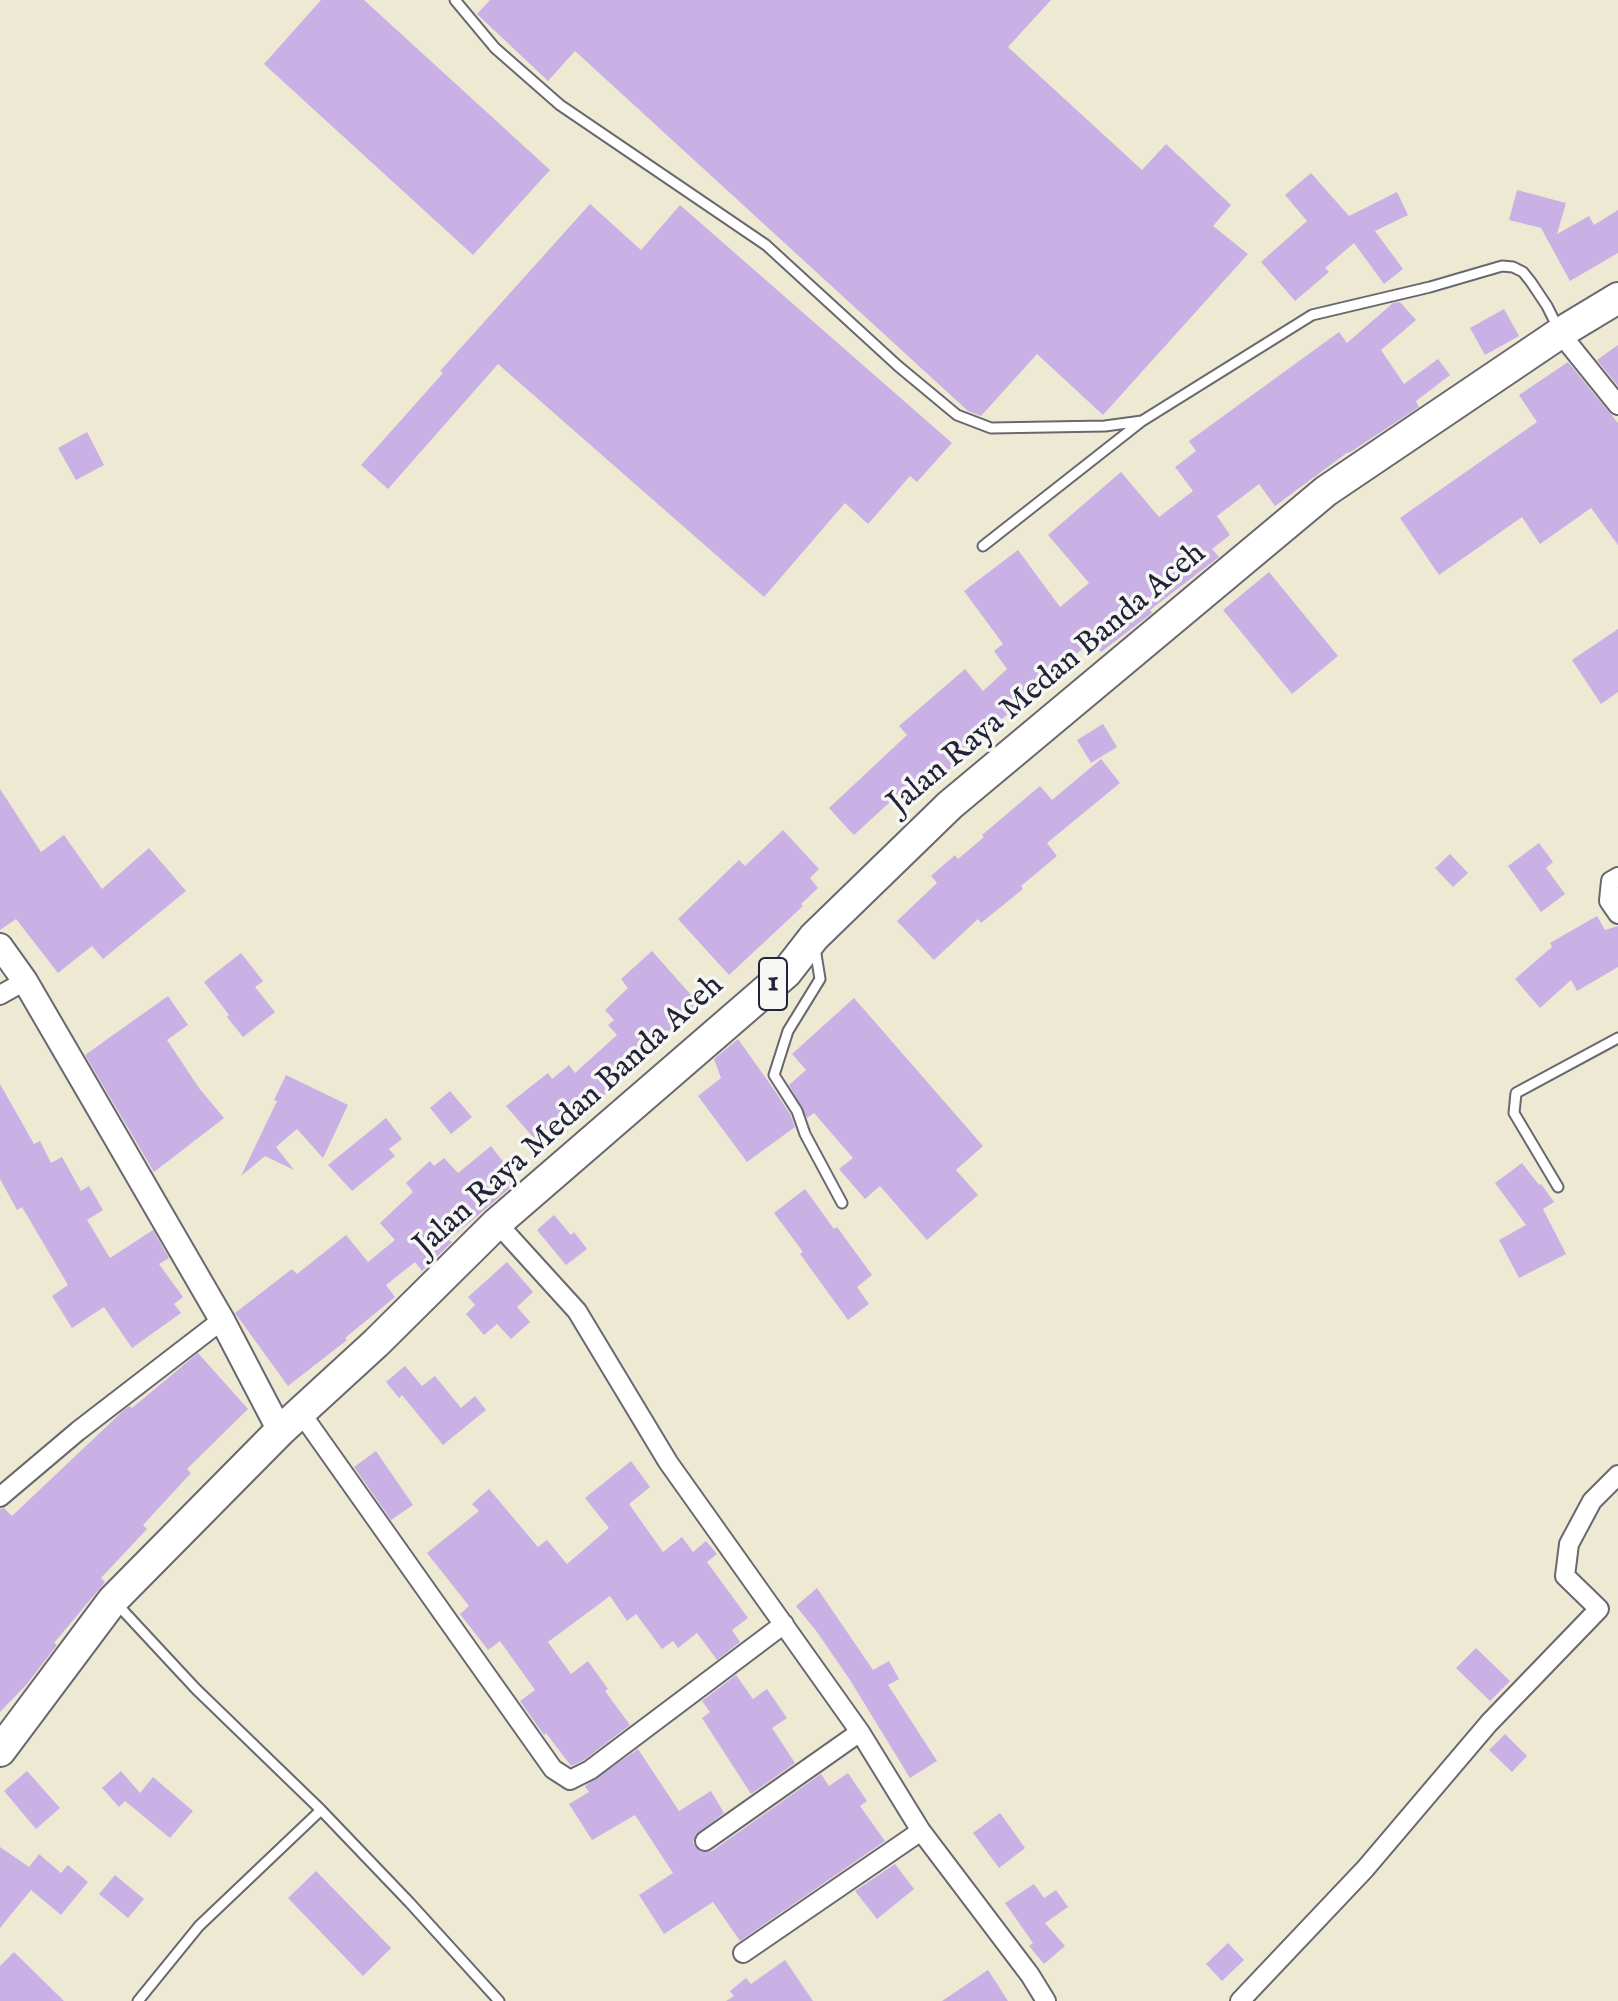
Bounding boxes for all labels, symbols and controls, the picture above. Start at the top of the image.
street label: Jalan Raya Medan Banda Aceh [881,536,1215,824]
road number: 1 [759,958,787,1010]
street label: Jalan Raya Medan Banda Aceh [407,968,733,1266]

